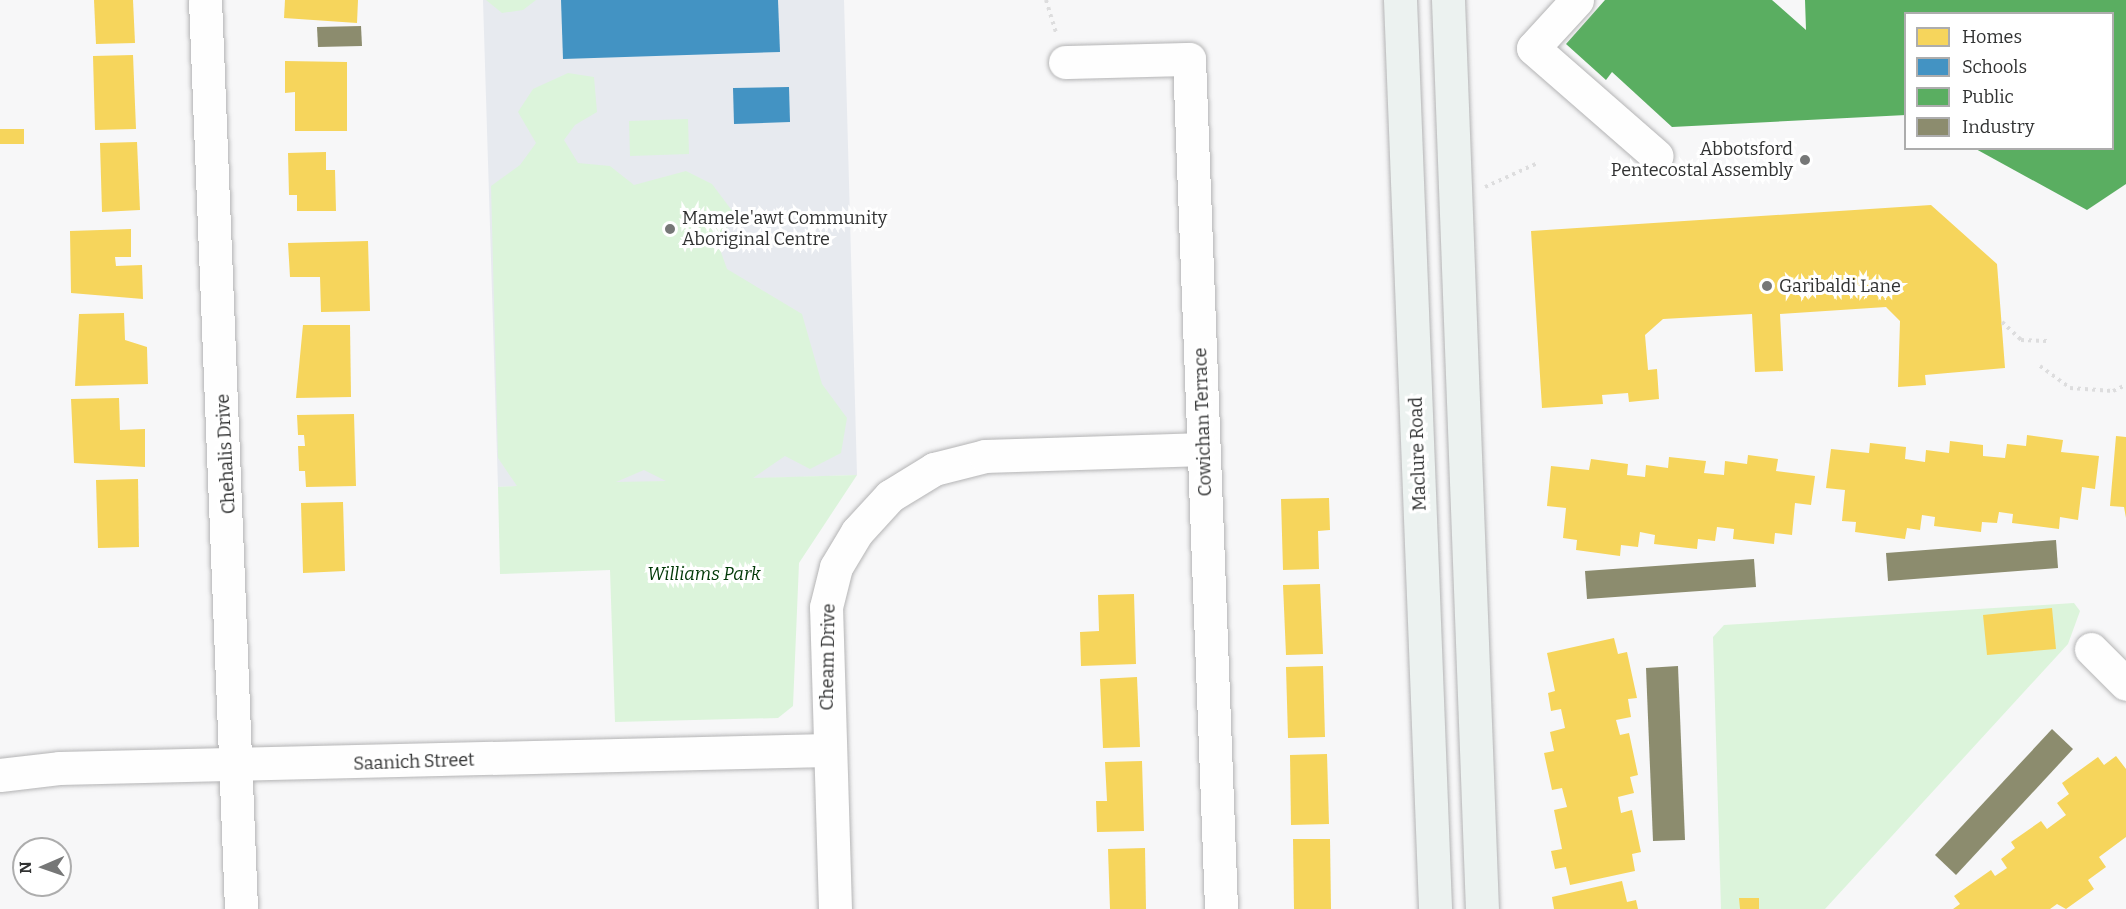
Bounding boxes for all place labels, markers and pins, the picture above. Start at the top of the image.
place label: Abbotsford Pentecostal Assembly [1611,139,1793,182]
marker: Abbotsford Pentecostal Assembly [1798,153,1812,167]
place label: Mamele'awt Community Aboriginal Centre [682,208,887,250]
marker: Mamele'awt Community Aboriginal Centre [663,222,677,236]
place label: Garibaldi Lane [1779,275,1901,297]
marker: Garibaldi Lane [1760,279,1774,293]

